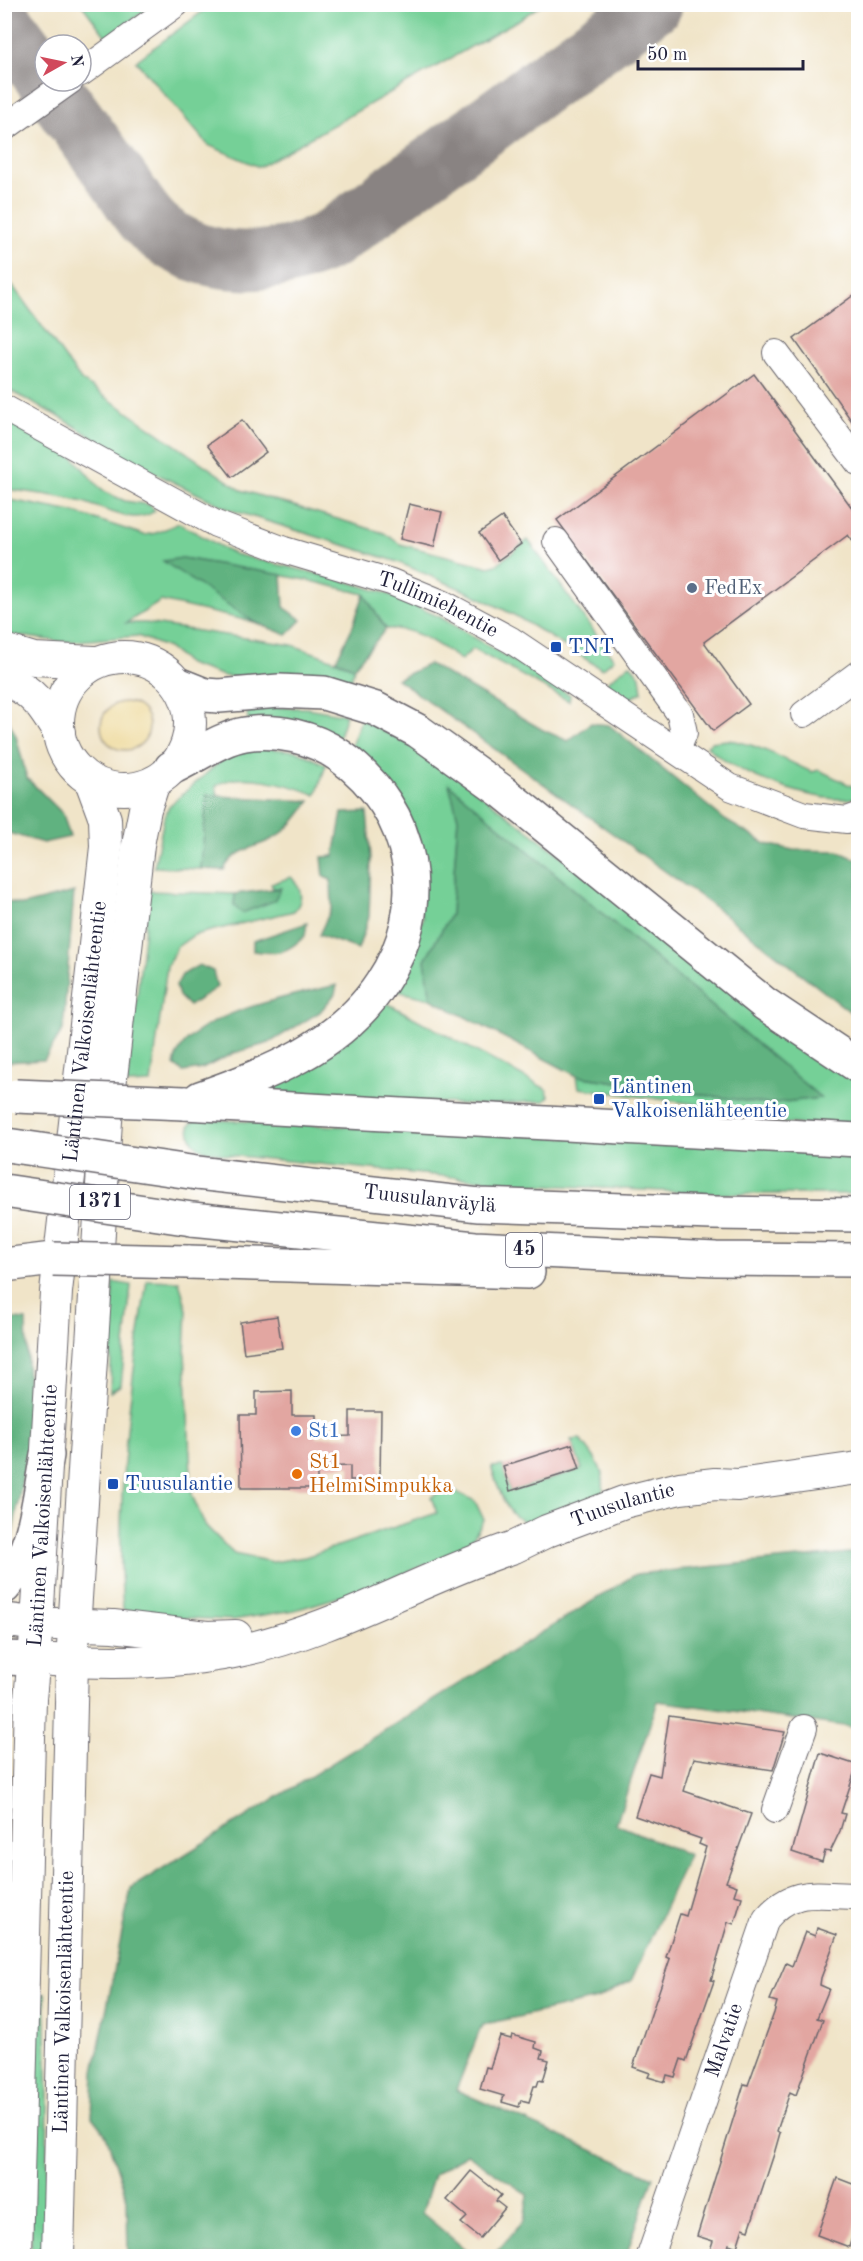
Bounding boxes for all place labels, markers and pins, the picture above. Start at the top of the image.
place label: FedEx [704,578,763,599]
marker: FedEx [685,581,699,595]
place label: TNT [568,637,614,658]
marker: TNT [549,640,563,654]
place label: Läntinen Valkoisenlähteentie [611,1077,787,1122]
marker: Läntinen Valkoisenlähteentie [592,1092,606,1106]
place label: St1 [308,1421,341,1442]
marker: St1 [289,1424,303,1438]
place label: St1 HelmiSimpukka [309,1452,453,1497]
marker: St1 HelmiSimpukka [290,1467,304,1481]
place label: Tuusulantie [125,1474,233,1495]
marker: Tuusulantie [106,1477,120,1491]

